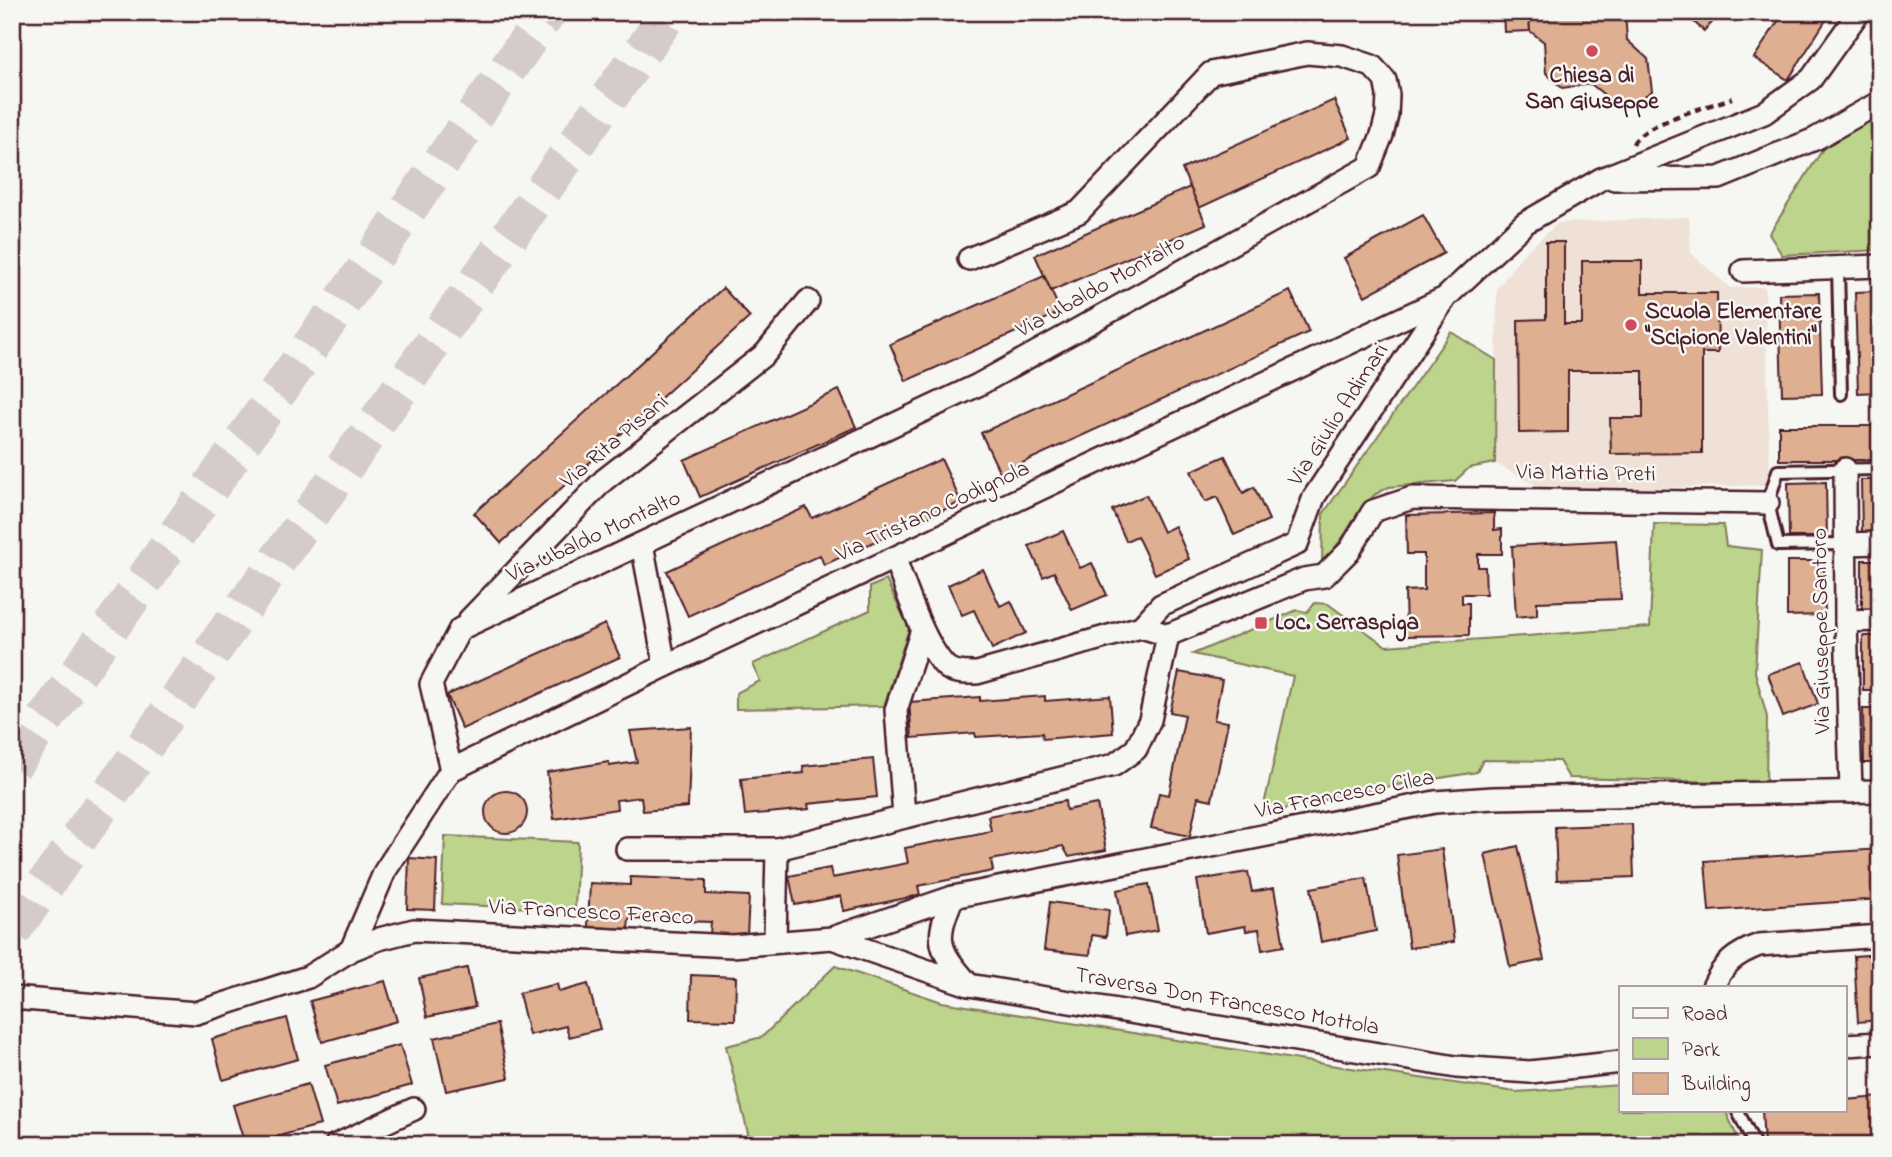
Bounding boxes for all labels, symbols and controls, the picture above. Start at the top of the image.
marker: Chiesa di San Giuseppe [1584,43,1600,59]
place label: Chiesa di San Giuseppe [1525,60,1659,119]
street label: Via Ubaldo Montalto [1010,227,1192,348]
place label: Scuola Elementare "Scipione Valentini" [1644,296,1822,355]
marker: Scuola Elementare "Scipione Valentini" [1623,317,1639,333]
street label: Via Giulio Adimari [1280,337,1398,494]
street label: Via Rita Pisani [553,387,676,498]
street label: Via Tristano Codignola [830,453,1036,573]
street label: Via Mattia Preti [1515,456,1656,492]
street label: Via Ubaldo Montalto [501,482,687,592]
street label: Via Giuseppe Santoro [1804,528,1840,735]
place label: Loc. Serraspiga [1275,607,1419,642]
marker: Loc. Serraspiga [1253,615,1269,631]
street label: Via Francesco Cilea [1252,761,1437,829]
street label: Via Francesco Feraco [487,891,694,935]
street label: Traversa Don Francesco Mottola [1072,959,1382,1045]
legend [1619,986,1846,1112]
text: Road [1682,1000,1728,1030]
text: Park [1682,1036,1721,1066]
text: Building [1681,1070,1751,1102]

